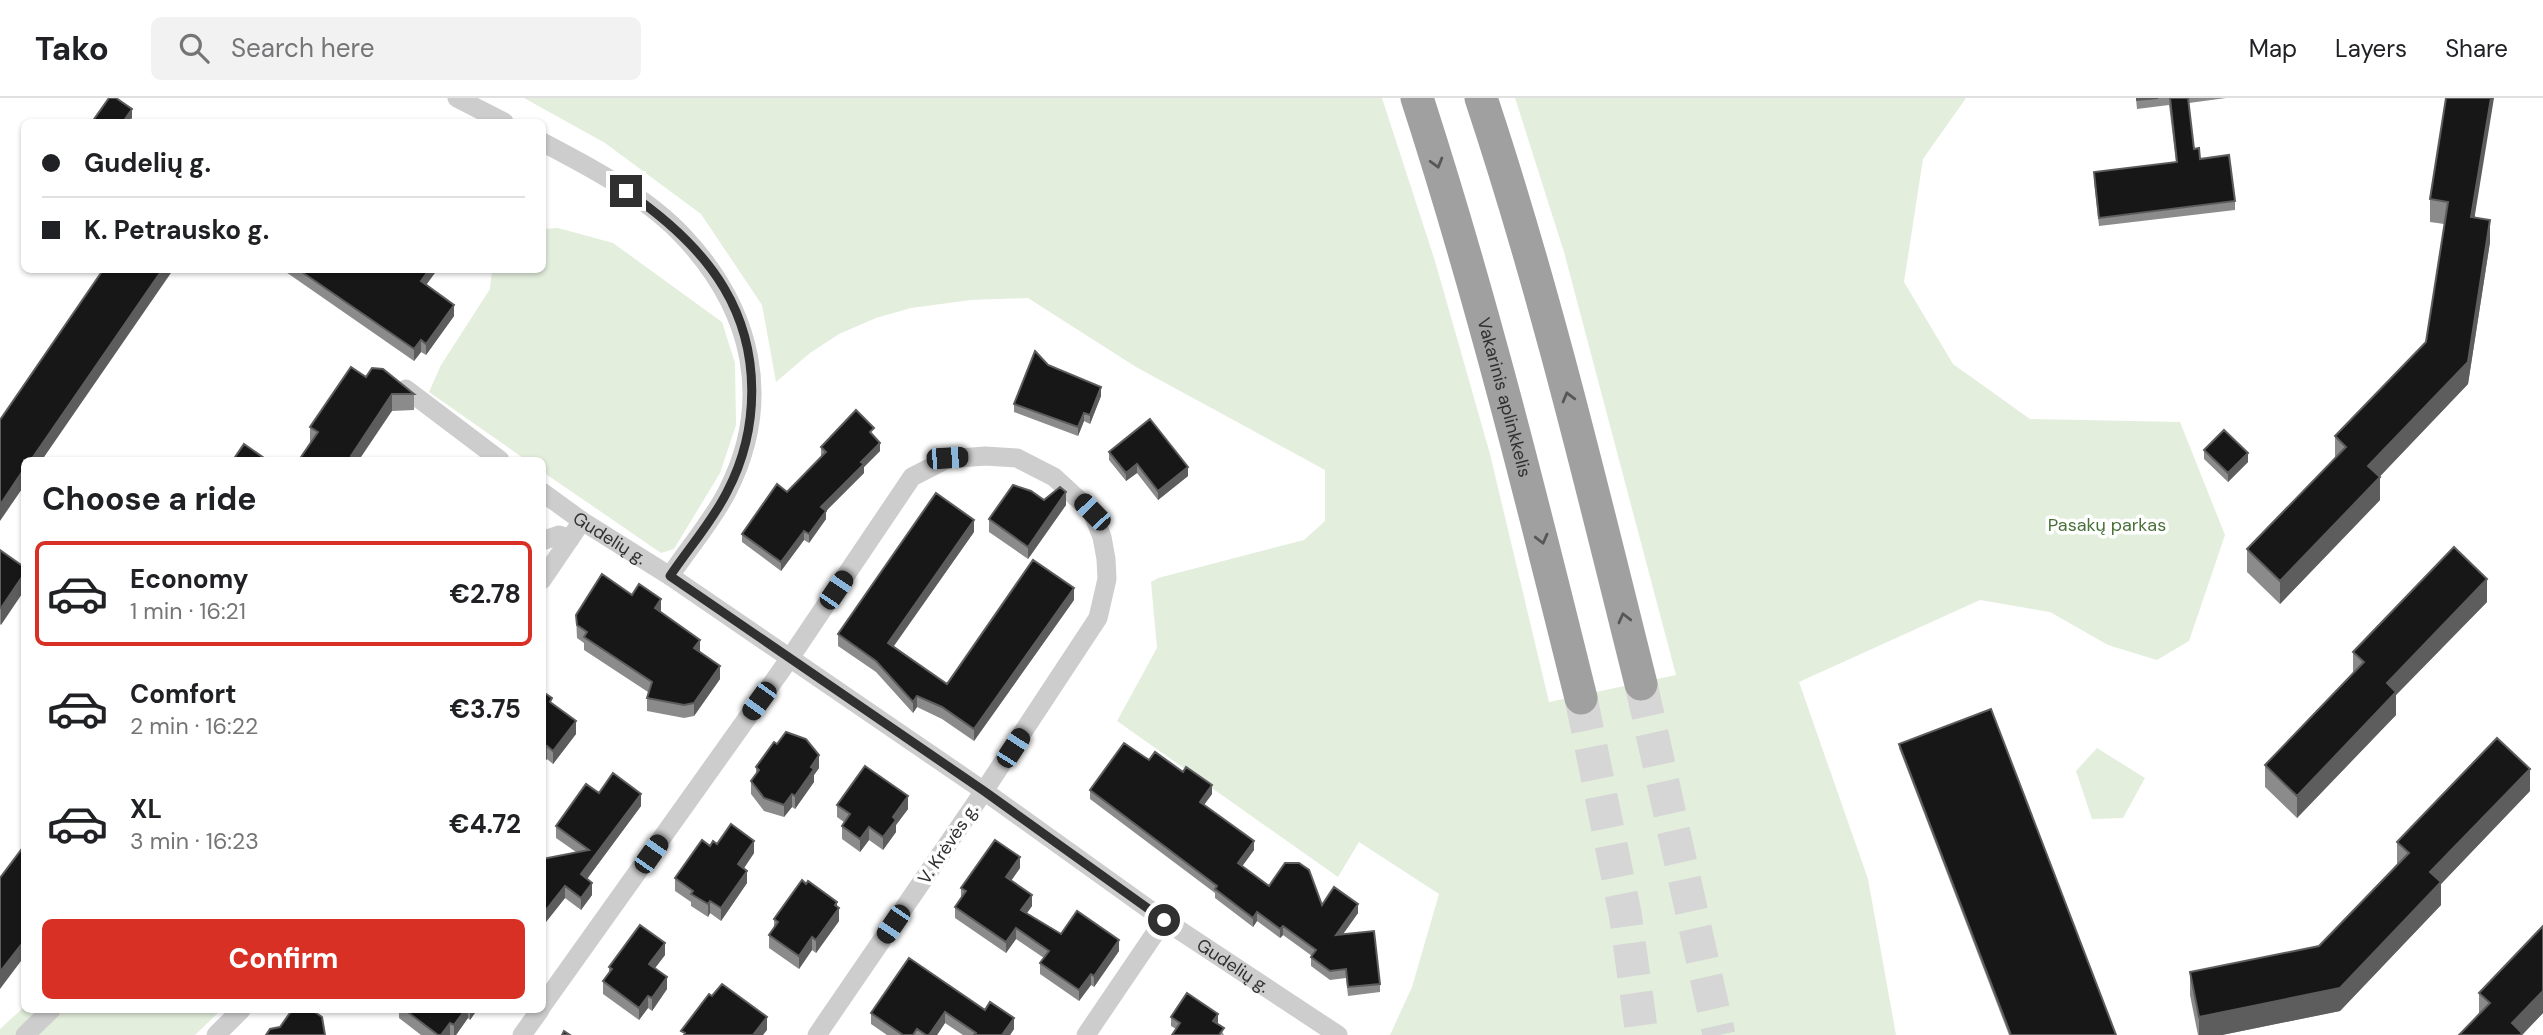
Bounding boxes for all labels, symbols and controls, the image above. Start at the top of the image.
search box [151,17,641,80]
text: Tako [35,27,109,70]
icon: search [175,29,213,67]
text: Search here [231,31,374,65]
text: Map [2249,33,2297,64]
text: Layers [2335,33,2407,64]
text: Share [2445,33,2508,64]
text: Gudelių g. [84,146,211,180]
one-way arrow [1429,157,1444,169]
route end [610,175,642,207]
text: K. Petrausko g. [84,213,269,247]
street label: Vakarinis aplinkkelis [1471,315,1537,480]
one-way arrow [1562,391,1576,403]
car [926,446,969,470]
text: Choose a ride [42,478,257,520]
car [1070,490,1115,534]
street label: Gudelių g. [568,506,651,570]
park label: Pasakų parkas [2048,513,2166,537]
one-way arrow [1534,533,1548,545]
icon: car [46,562,109,625]
text: Economy [130,562,248,596]
car [816,567,857,613]
text: €2.78 [449,577,521,611]
text: 1 min · 16:21 [130,596,246,626]
one-way arrow [1618,612,1632,624]
icon: car [46,677,109,740]
text: Comfort [130,677,236,711]
car [739,678,780,724]
text: €3.75 [449,692,521,726]
text: 2 min · 16:22 [130,711,258,741]
car [993,725,1034,771]
icon: car [46,792,109,855]
text: XL [130,792,162,826]
street label: V. Krėvės g. [912,799,984,889]
text: €4.72 [449,807,521,841]
text: 3 min · 16:23 [130,826,259,856]
car [631,831,672,877]
car [873,901,914,947]
route start [1148,904,1180,936]
button: Confirm [42,919,525,999]
street label: Gudelių g. [1192,933,1274,998]

